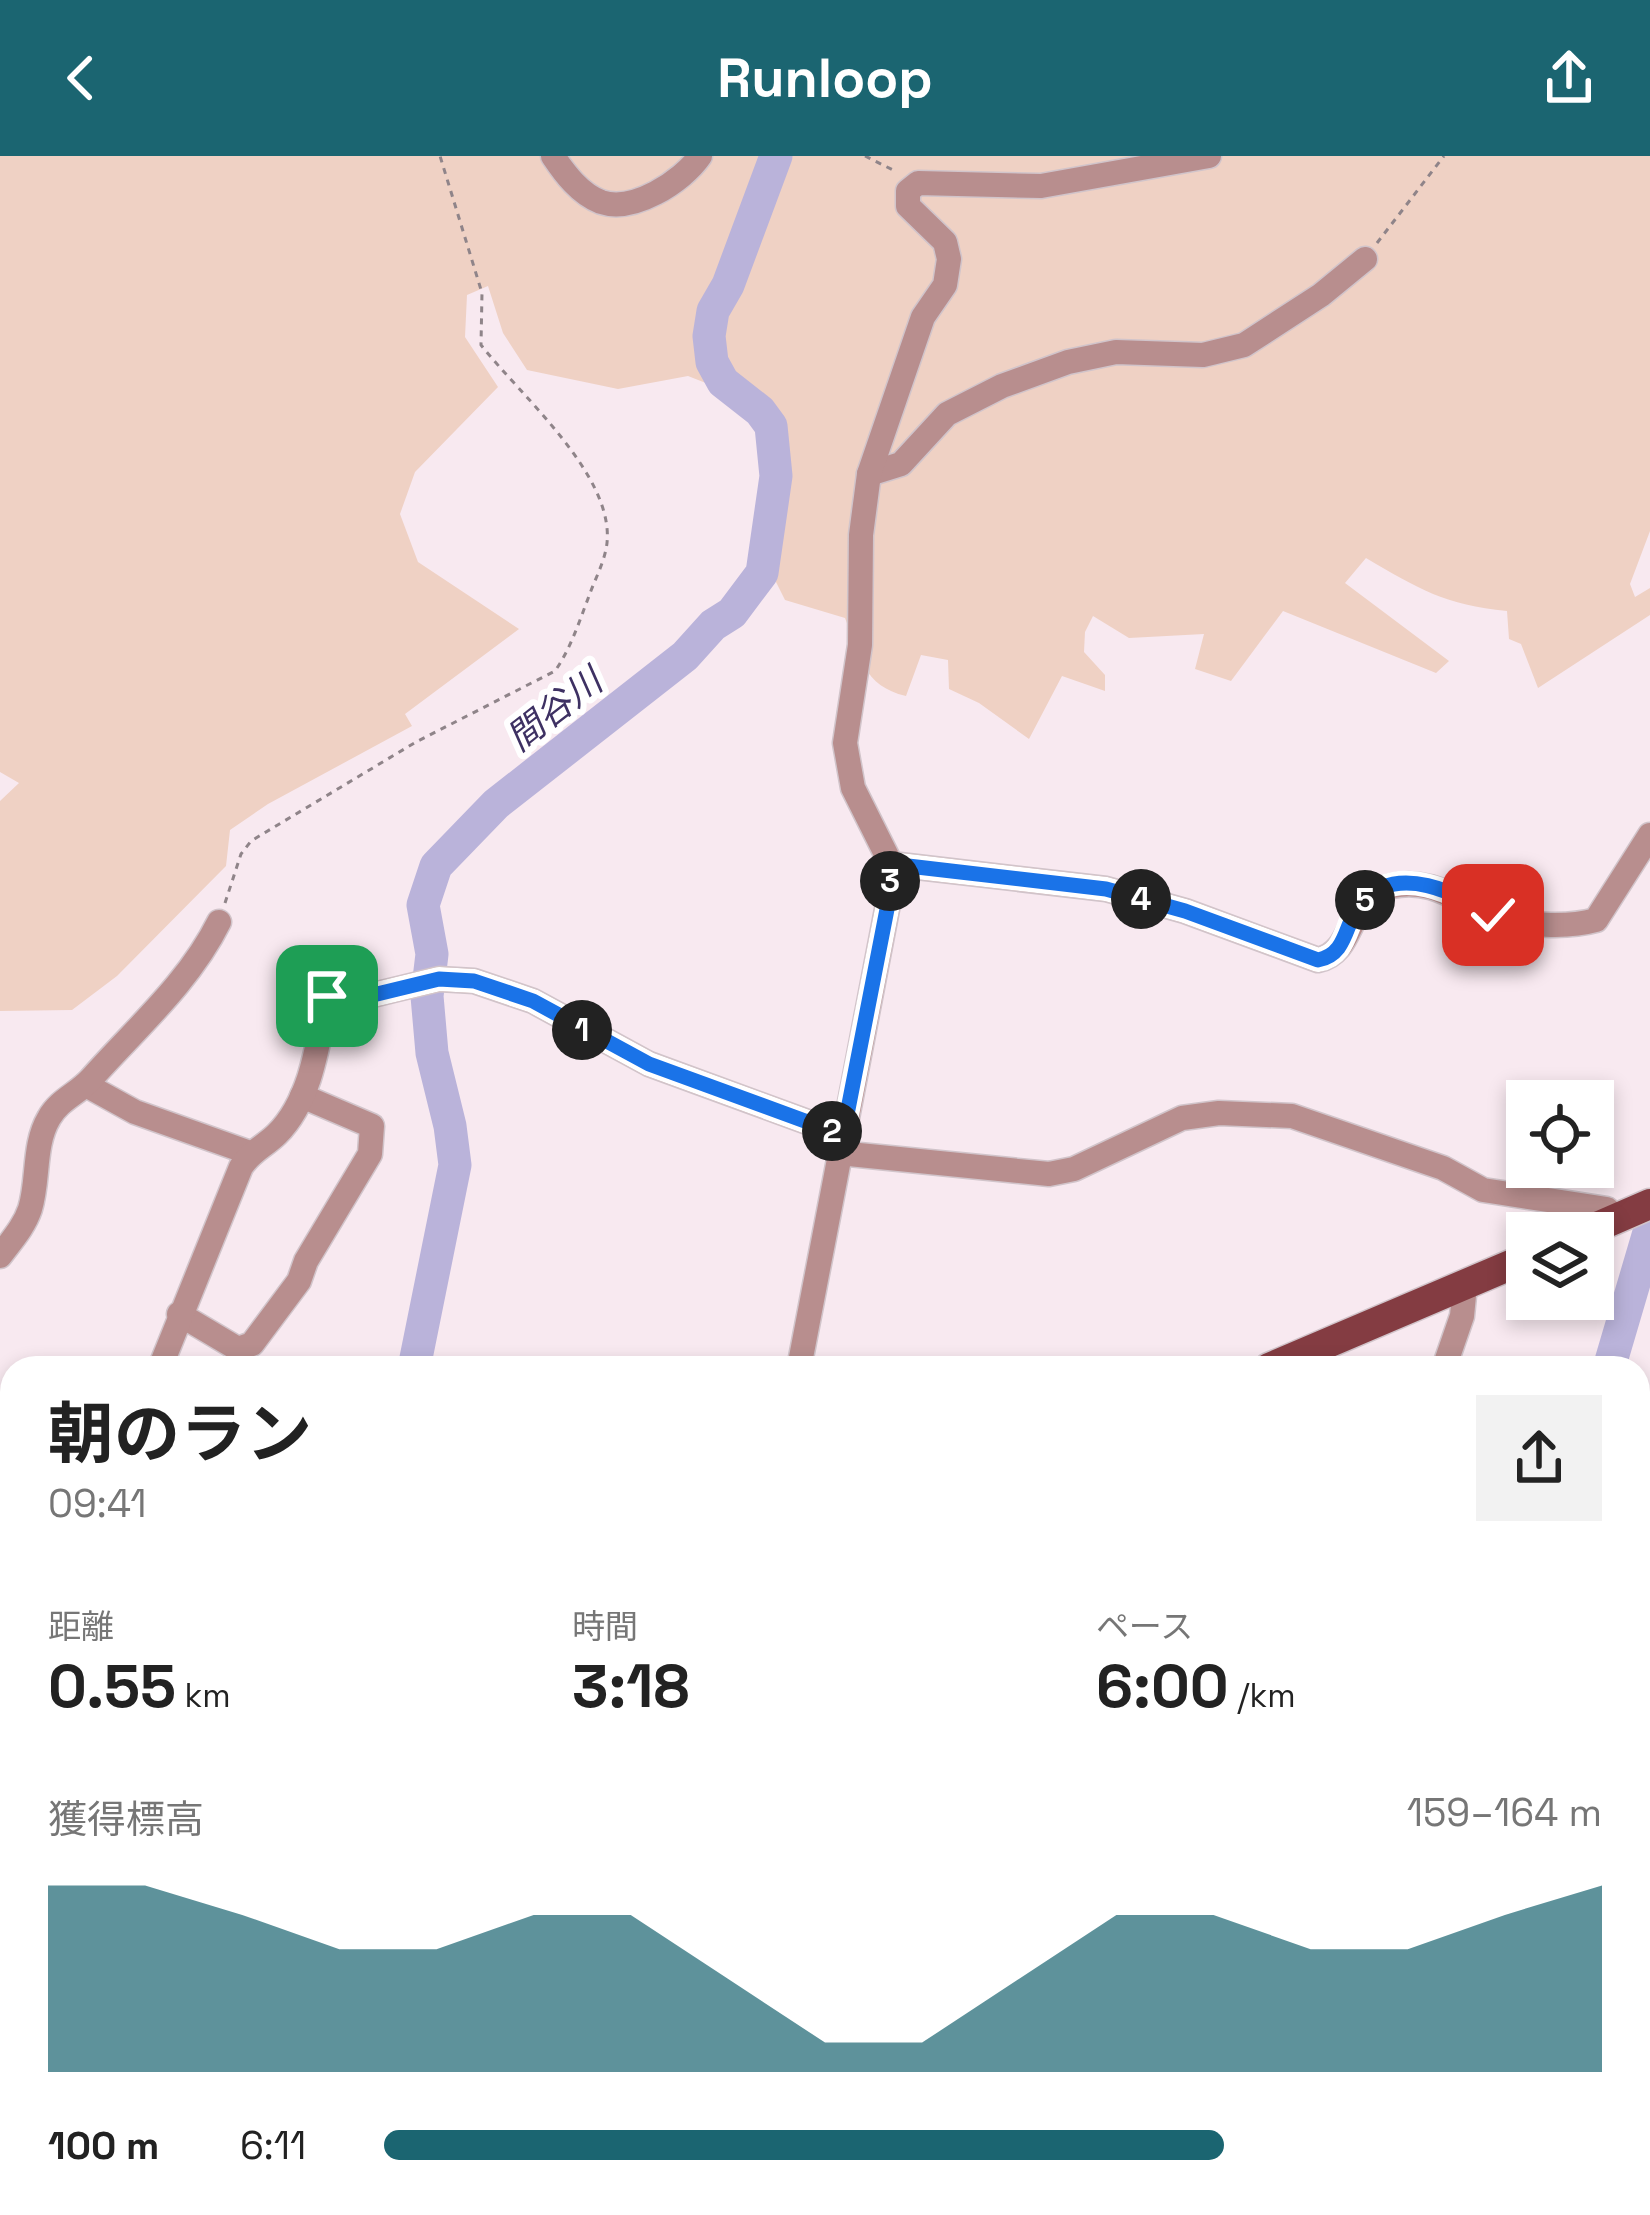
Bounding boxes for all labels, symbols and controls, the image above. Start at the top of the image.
text: Runloop [717,44,933,113]
icon: back [48,45,114,111]
icon: share [1536,45,1602,111]
water label: 間谷川 [498,656,614,761]
pin: 3 [860,851,920,911]
text: 3 [880,860,900,902]
pin [1442,864,1544,966]
pin: 4 [1111,869,1171,929]
pin: 5 [1335,870,1395,930]
text: 4 [1131,878,1152,920]
text: 5 [1355,879,1375,921]
icon: check [1460,882,1526,948]
pin [276,945,378,1047]
icon: arrive [294,963,360,1029]
pin: 1 [552,1000,612,1060]
text: 1 [575,1009,589,1051]
map controls [1506,1080,1614,1320]
button: locate [1506,1080,1614,1188]
pin: 2 [802,1101,862,1161]
text: 2 [822,1110,842,1152]
button: layers [1506,1212,1614,1320]
text: 朝のラン [48,1392,312,1476]
button: share [1476,1395,1602,1521]
text: 09:41 [48,1479,146,1528]
text: 距離 [48,1606,114,1648]
text: 時間 [572,1606,638,1648]
text: ペース [1096,1606,1193,1648]
text: 0.55 [48,1648,176,1725]
text: 3:18 [572,1648,689,1725]
text: 6:00 [1096,1648,1229,1725]
text: km [176,1675,231,1717]
text: /km [1229,1675,1296,1717]
text: 159–164 m [1407,1788,1602,1837]
text: 獲得標高 [48,1795,204,1844]
text: 100 m [48,2121,159,2170]
text: 6:11 [240,2121,306,2170]

